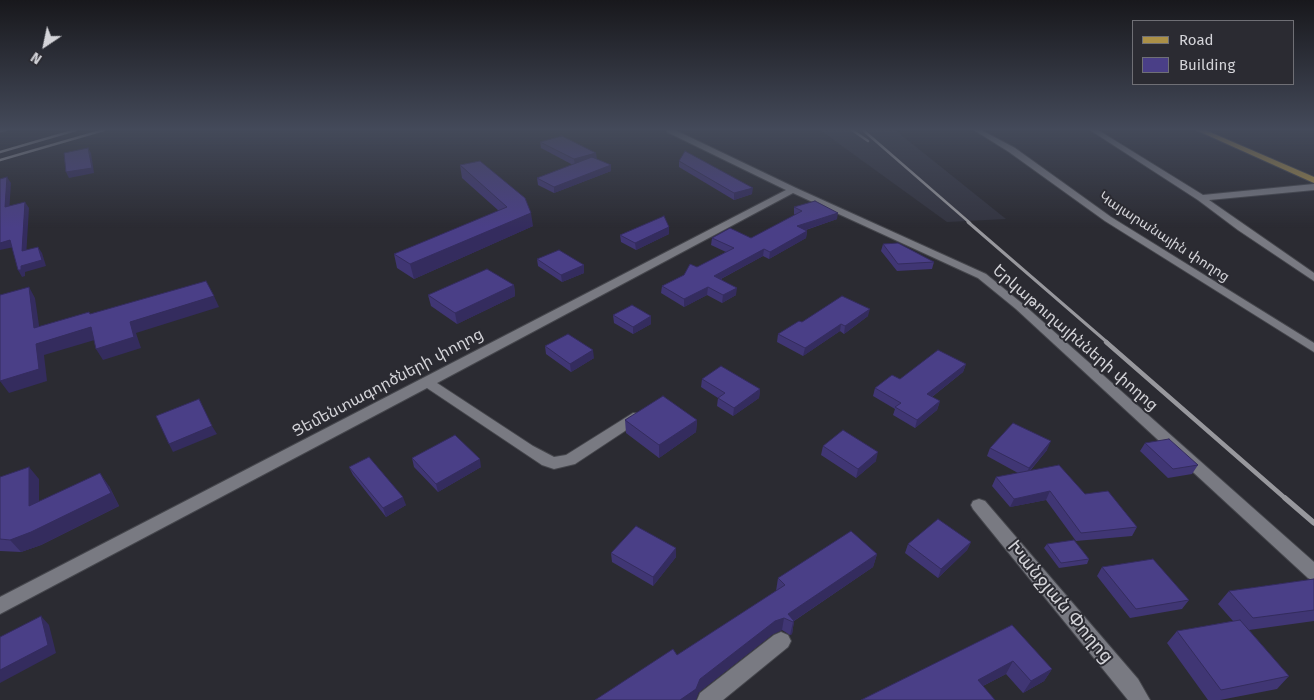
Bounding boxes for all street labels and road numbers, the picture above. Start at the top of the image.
street label: Կայարանային փողոց [1096,188,1232,286]
street label: Երկաթուղայինների փողոց [988,261,1162,415]
street label: Ցեմենտագործների փողոց [289,325,487,441]
street label: Խանջյան Փողոց [1002,536,1118,668]

